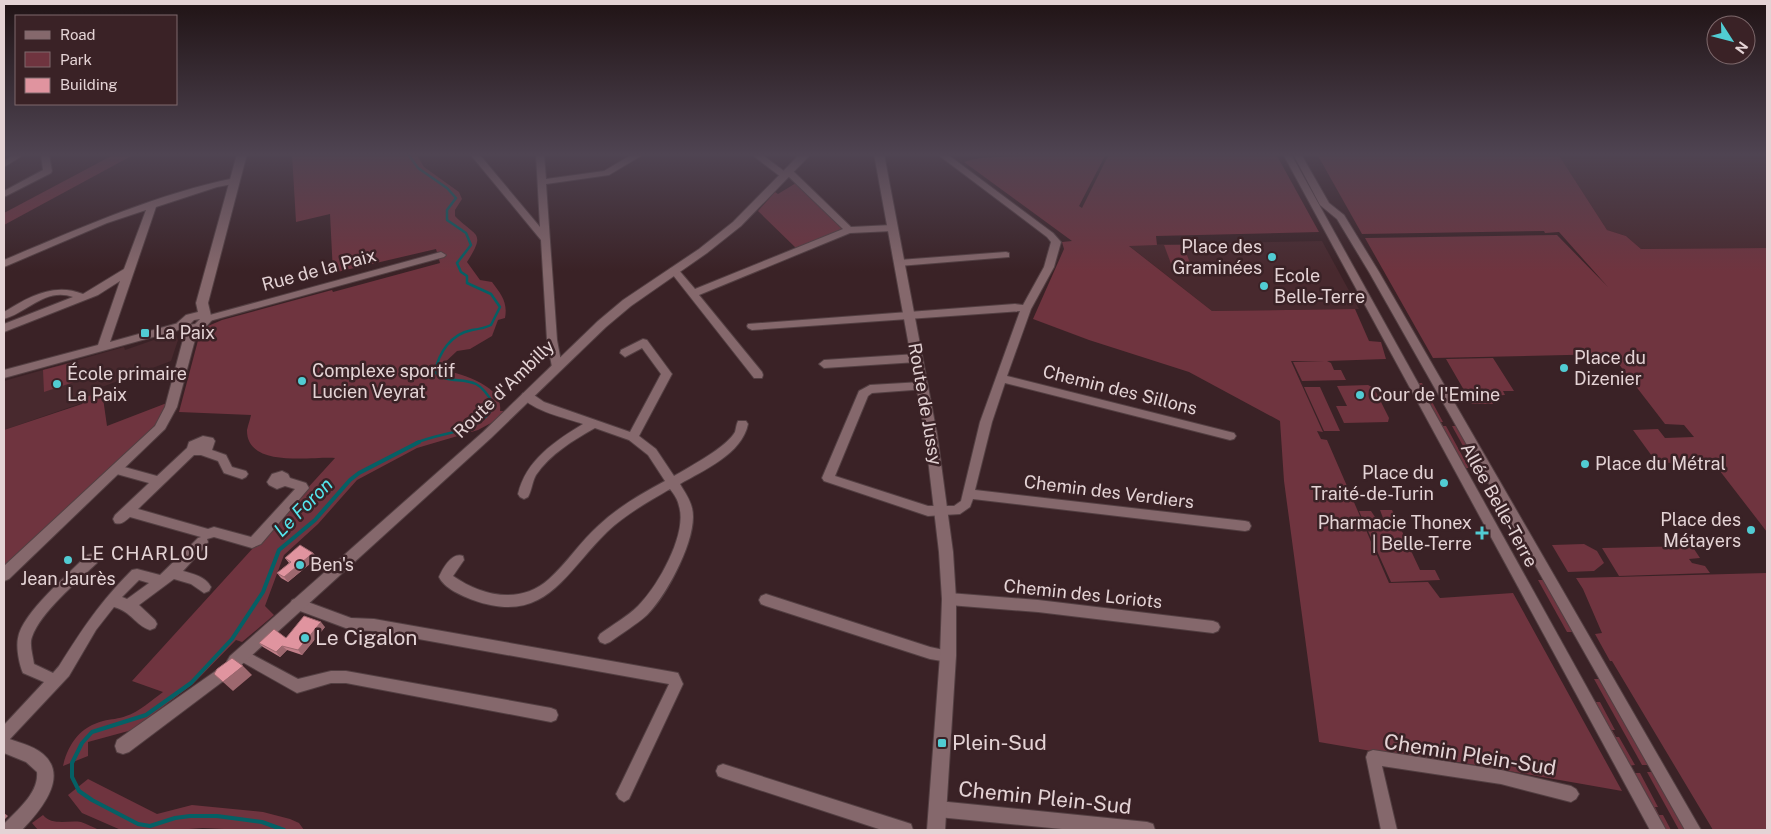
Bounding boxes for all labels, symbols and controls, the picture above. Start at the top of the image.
legend [15,15,178,105]
north arrow [1706,15,1756,65]
text: Road [60,26,96,43]
text: N [1732,39,1751,57]
text: Park [60,51,92,68]
text: Building [60,76,118,93]
place label: Place des Graminées [1172,236,1262,278]
street label: Rue de la Paix [259,244,378,295]
marker: Place des Graminées [1266,251,1278,263]
place label: Ecole Belle-Terre [1274,265,1365,307]
marker: Ecole Belle-Terre [1258,280,1270,292]
place label: La Paix [155,322,215,343]
marker: La Paix [139,327,151,339]
street label: Route d'Ambilly [449,335,559,442]
street label: Route de Jussy [904,341,947,467]
place label: Place du Dizenier [1574,347,1646,389]
place label: Complexe sportif Lucien Veyrat [312,360,455,402]
street label: Chemin des Sillons [1041,360,1199,419]
place label: École primaire La Paix [67,362,187,405]
marker: Place du Dizenier [1558,362,1570,374]
marker: Complexe sportif Lucien Veyrat [296,375,308,387]
marker: École primaire La Paix [51,378,63,390]
place label: Cour de l'Emine [1370,384,1500,405]
marker: Cour de l'Emine [1354,389,1366,401]
street label: Allée Belle-Terre [1457,439,1542,571]
place label: Place du Métral [1595,453,1726,474]
marker: Place du Métral [1579,458,1591,470]
place label: Place du Traité-de-Turin [1311,462,1434,504]
street label: Chemin des Verdiers [1023,471,1195,512]
water label: Le Foron [269,473,337,541]
marker: Place du Traité-de-Turin [1438,477,1450,489]
place label: Place des Métayers [1660,509,1741,551]
place label: Pharmacie Thonex | Belle-Terre [1318,512,1472,554]
marker: Place des Métayers [1745,524,1757,536]
marker: Pharmacie Thonex | Belle-Terre [1476,527,1488,539]
district label: LE CHARLOU [81,542,209,564]
marker: Jean Jaurès [62,554,74,566]
place label: Ben's [310,554,354,575]
marker: Ben's [294,559,306,571]
place label: Jean Jaurès [20,568,116,589]
street label: Chemin des Loriots [1003,575,1163,612]
place label: Le Cigalon [315,625,417,650]
marker: Le Cigalon [299,632,311,644]
street label: Chemin Plein-Sud [1382,729,1558,780]
place label: Plein-Sud [952,730,1047,755]
marker: Plein-Sud [936,737,948,749]
street label: Chemin Plein-Sud [957,776,1133,819]

